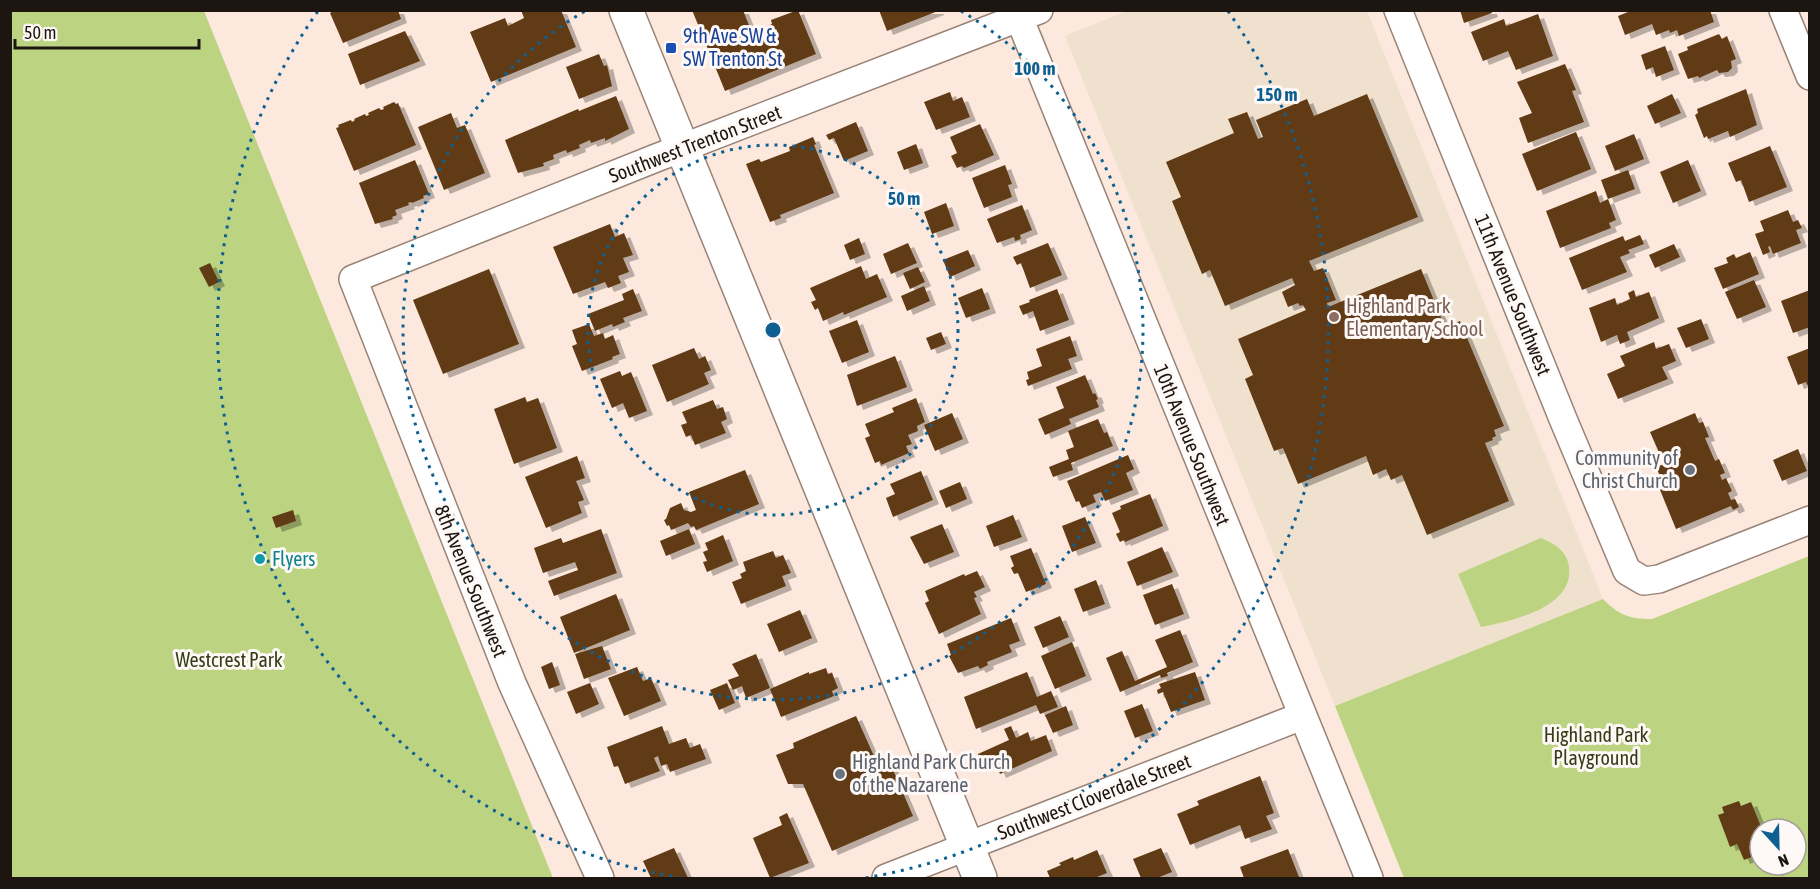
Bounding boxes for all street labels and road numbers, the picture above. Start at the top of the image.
street label: Southwest Trenton Street [605,100,785,187]
street label: 11th Avenue Southwest [1471,211,1556,379]
street label: 10th Avenue Southwest [1150,361,1235,529]
street label: 8th Avenue Southwest [430,501,513,661]
street label: Southwest Cloverdale Street [994,749,1194,844]

